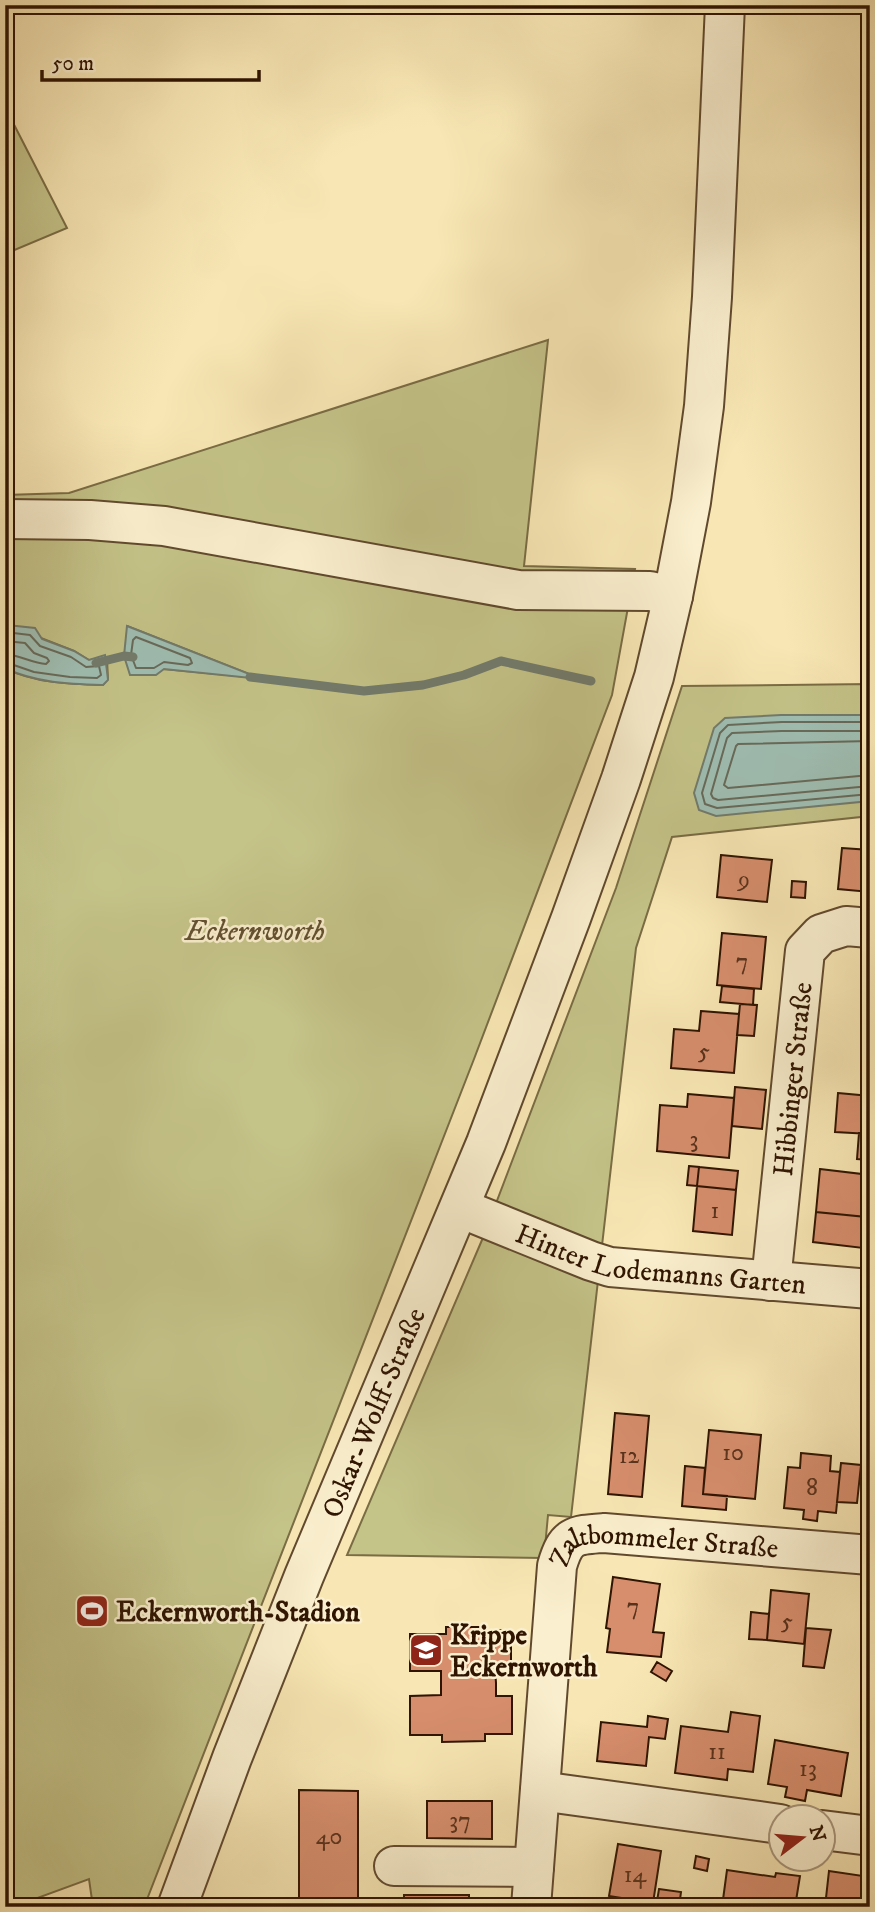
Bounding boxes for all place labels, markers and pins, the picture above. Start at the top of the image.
sports icon: Eckernworth-Stadion [73,1592,111,1630]
place label: Eckernworth-Stadion [116,1595,360,1630]
place label: Krippe Eckernworth [450,1618,598,1685]
school or university icon: Krippe Eckernworth [407,1631,445,1669]

